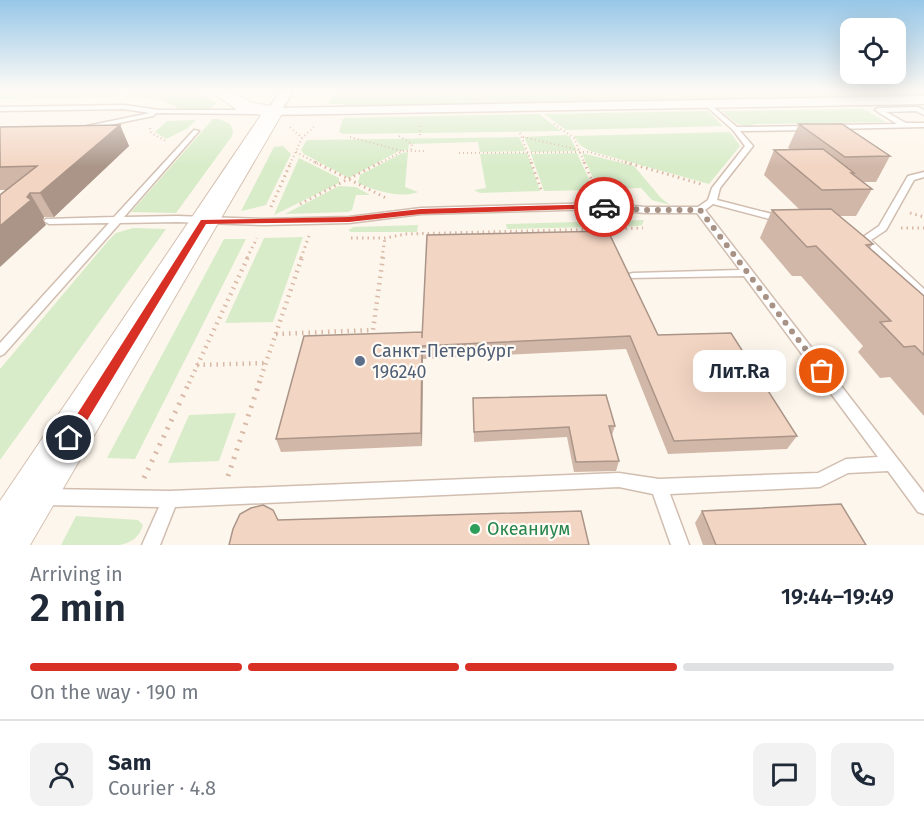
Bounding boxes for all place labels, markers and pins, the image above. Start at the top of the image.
place label: Санкт-Петербург 196240 [372,340,514,383]
pin [796,345,847,396]
callout: Лит.Ra [693,350,786,392]
marker: Санкт-Петербург 196240 [353,354,367,368]
pin [43,412,94,463]
place label: Океаниум [487,518,570,540]
marker: Океаниум [468,522,482,536]

